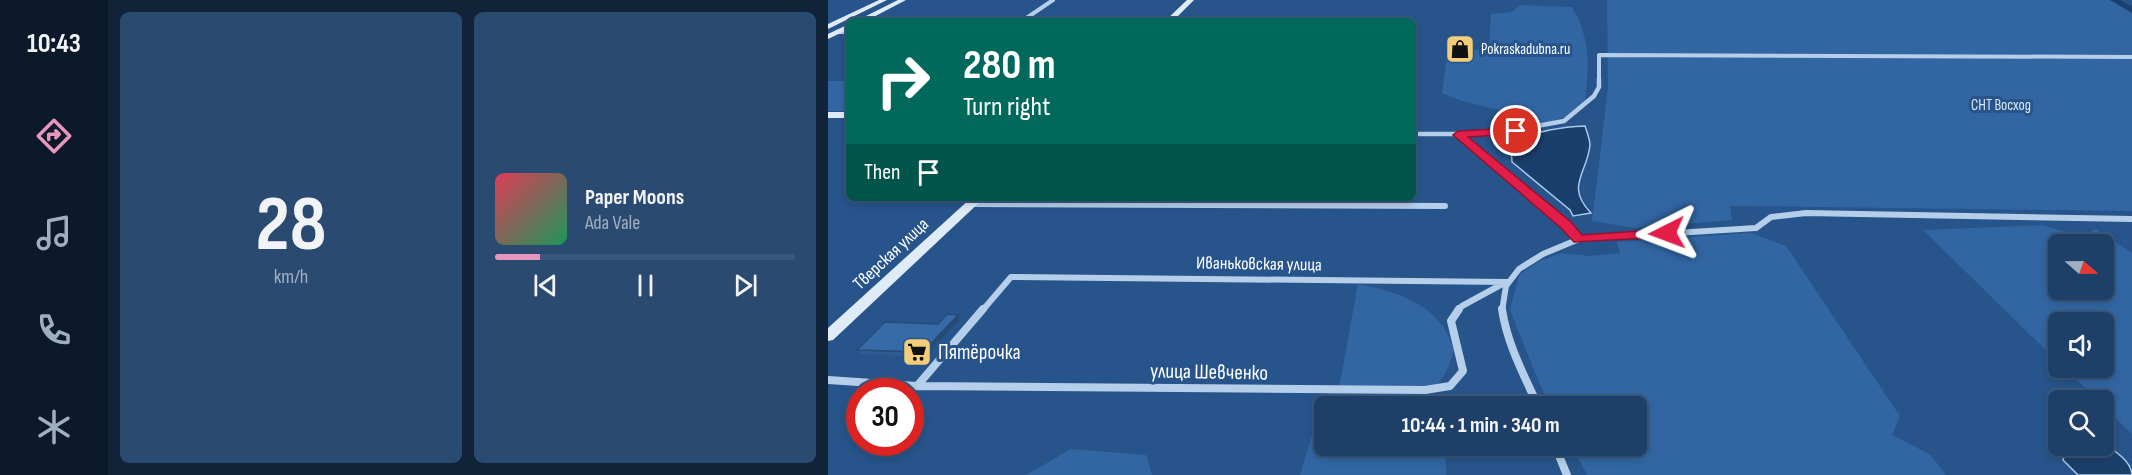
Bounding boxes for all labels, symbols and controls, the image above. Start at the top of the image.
text: 10:43 [27,28,81,60]
shop icon: Pokraskadubna.ru [1444,33,1476,65]
text: 280 m [963,40,1056,91]
place label: Pokraskadubna.ru [1481,40,1570,59]
icon: right [864,42,942,120]
text: Turn right [963,91,1050,123]
park label: СНТ Восход [1971,96,2031,115]
pin [1490,105,1541,156]
icon: arrive [1499,114,1532,147]
icon: directions [33,115,75,157]
icon: arrive [912,156,945,189]
text: Then [864,159,900,186]
text: 28 [256,179,326,272]
text: Paper Moons [585,184,684,211]
position arrow [1635,201,1699,265]
text: Ada Vale [585,211,640,235]
icon: music [33,212,75,254]
street label: Тверская улица [849,214,933,294]
north arrow [2048,234,2114,300]
map controls [2048,234,2114,456]
street label: Иваньковская улица [1196,252,1322,276]
text: km/h [274,265,308,289]
icon: previous [529,269,562,302]
icon: pause [629,269,662,302]
icon: next [729,269,762,302]
icon: phone [33,309,75,351]
button: sound [2048,312,2114,378]
supermarket icon: Пятёрочка [901,336,933,368]
place label: Пятёрочка [938,340,1021,365]
street label: улица Шевченко [1150,358,1268,386]
speed limit sign: 30 [846,378,924,456]
button: search [2048,390,2114,456]
icon: climate [33,406,75,448]
text: 10:44 · 1 min · 340 m [1401,412,1560,439]

